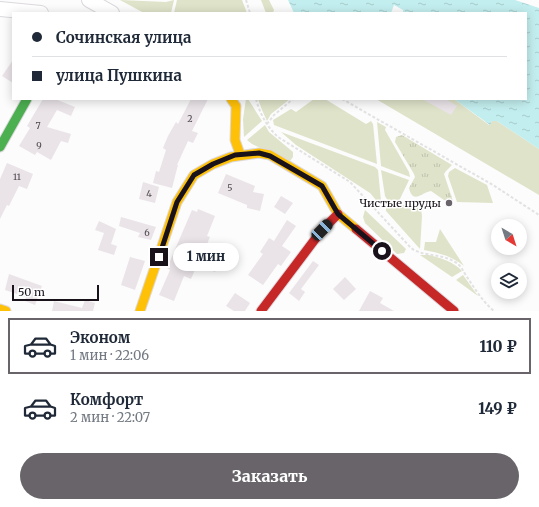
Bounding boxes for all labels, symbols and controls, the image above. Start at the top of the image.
text: Сочинская улица [56,28,192,47]
text: улица Пушкина [56,66,182,85]
house number: 2 [187,113,193,124]
house number: 7 [35,120,41,131]
house number: 9 [36,140,42,151]
house number: 11 [13,171,21,182]
house number: 5 [227,182,233,193]
house number: 4 [146,188,152,199]
place label: Чистые пруды [359,196,442,210]
marker: Чистые пруды [444,198,454,208]
car [309,217,335,243]
north arrow [491,219,527,255]
map controls [491,219,527,299]
house number: 6 [144,227,150,238]
route start [373,242,391,260]
callout: 1 мин [173,243,239,271]
route end [150,248,168,266]
text: 1 мин [187,248,225,265]
button: layers [491,263,527,299]
scale bar [12,283,99,302]
text: 50 m [18,285,45,299]
icon: car [22,328,58,364]
text: Эконом [70,328,130,347]
text: 110 ₽ [479,337,517,356]
text: 1 мин · 22:06 [70,347,149,364]
icon: car [22,390,58,426]
text: Комфорт [70,390,143,409]
text: 149 ₽ [478,399,517,418]
text: 2 мин · 22:07 [70,409,150,426]
button: Заказать [20,453,519,499]

